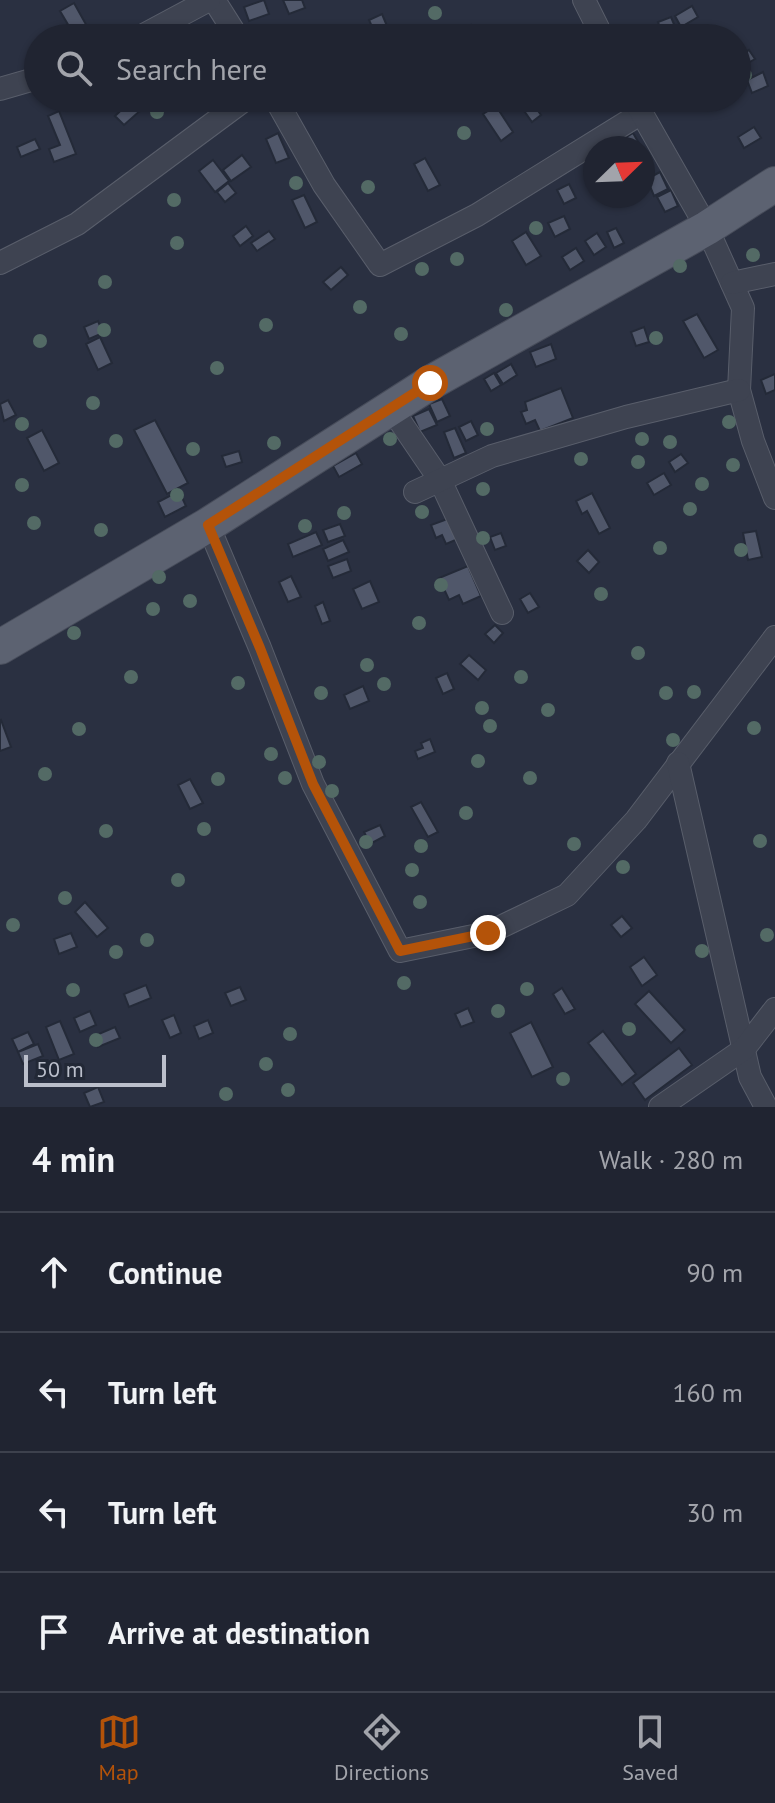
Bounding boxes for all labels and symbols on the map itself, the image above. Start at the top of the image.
north arrow [583,136,655,208]
route start [412,365,448,401]
route end [470,915,506,951]
scale bar [24,1051,166,1087]

